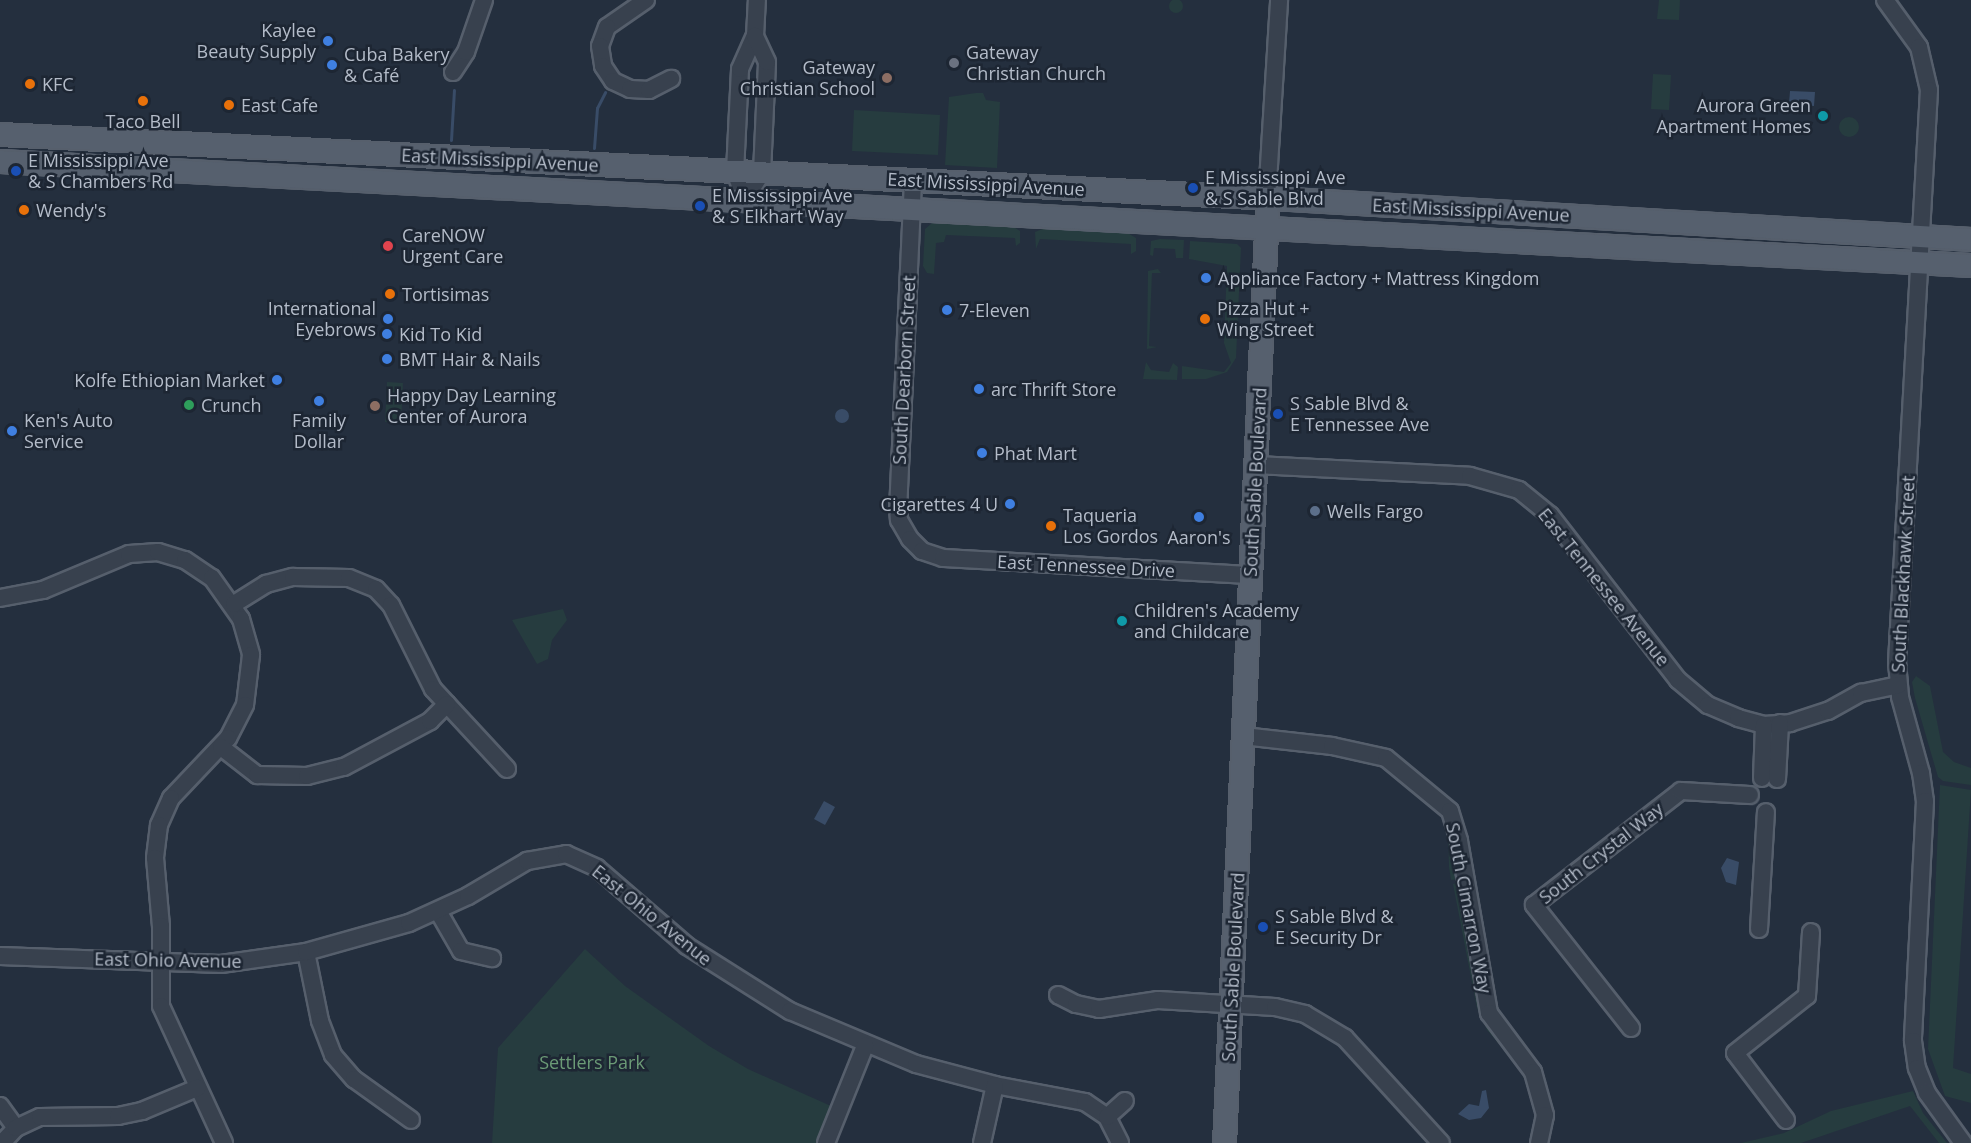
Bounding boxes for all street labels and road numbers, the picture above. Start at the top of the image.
street label: East Mississippi Avenue [401,144,599,176]
street label: East Mississippi Avenue [887,168,1085,200]
street label: East Mississippi Avenue [1372,194,1570,226]
street label: South Dearborn Street [888,275,920,465]
street label: South Sable Boulevard [1239,387,1271,577]
street label: South Blackhawk Street [1887,475,1919,673]
street label: East Tennessee Avenue [1534,504,1674,670]
street label: East Tennessee Drive [997,551,1175,581]
street label: South Crystal Way [1535,798,1667,908]
street label: South Cimarron Way [1442,821,1496,995]
street label: East Ohio Avenue [588,860,716,970]
street label: South Sable Boulevard [1217,872,1249,1062]
street label: East Ohio Avenue [94,948,242,972]

